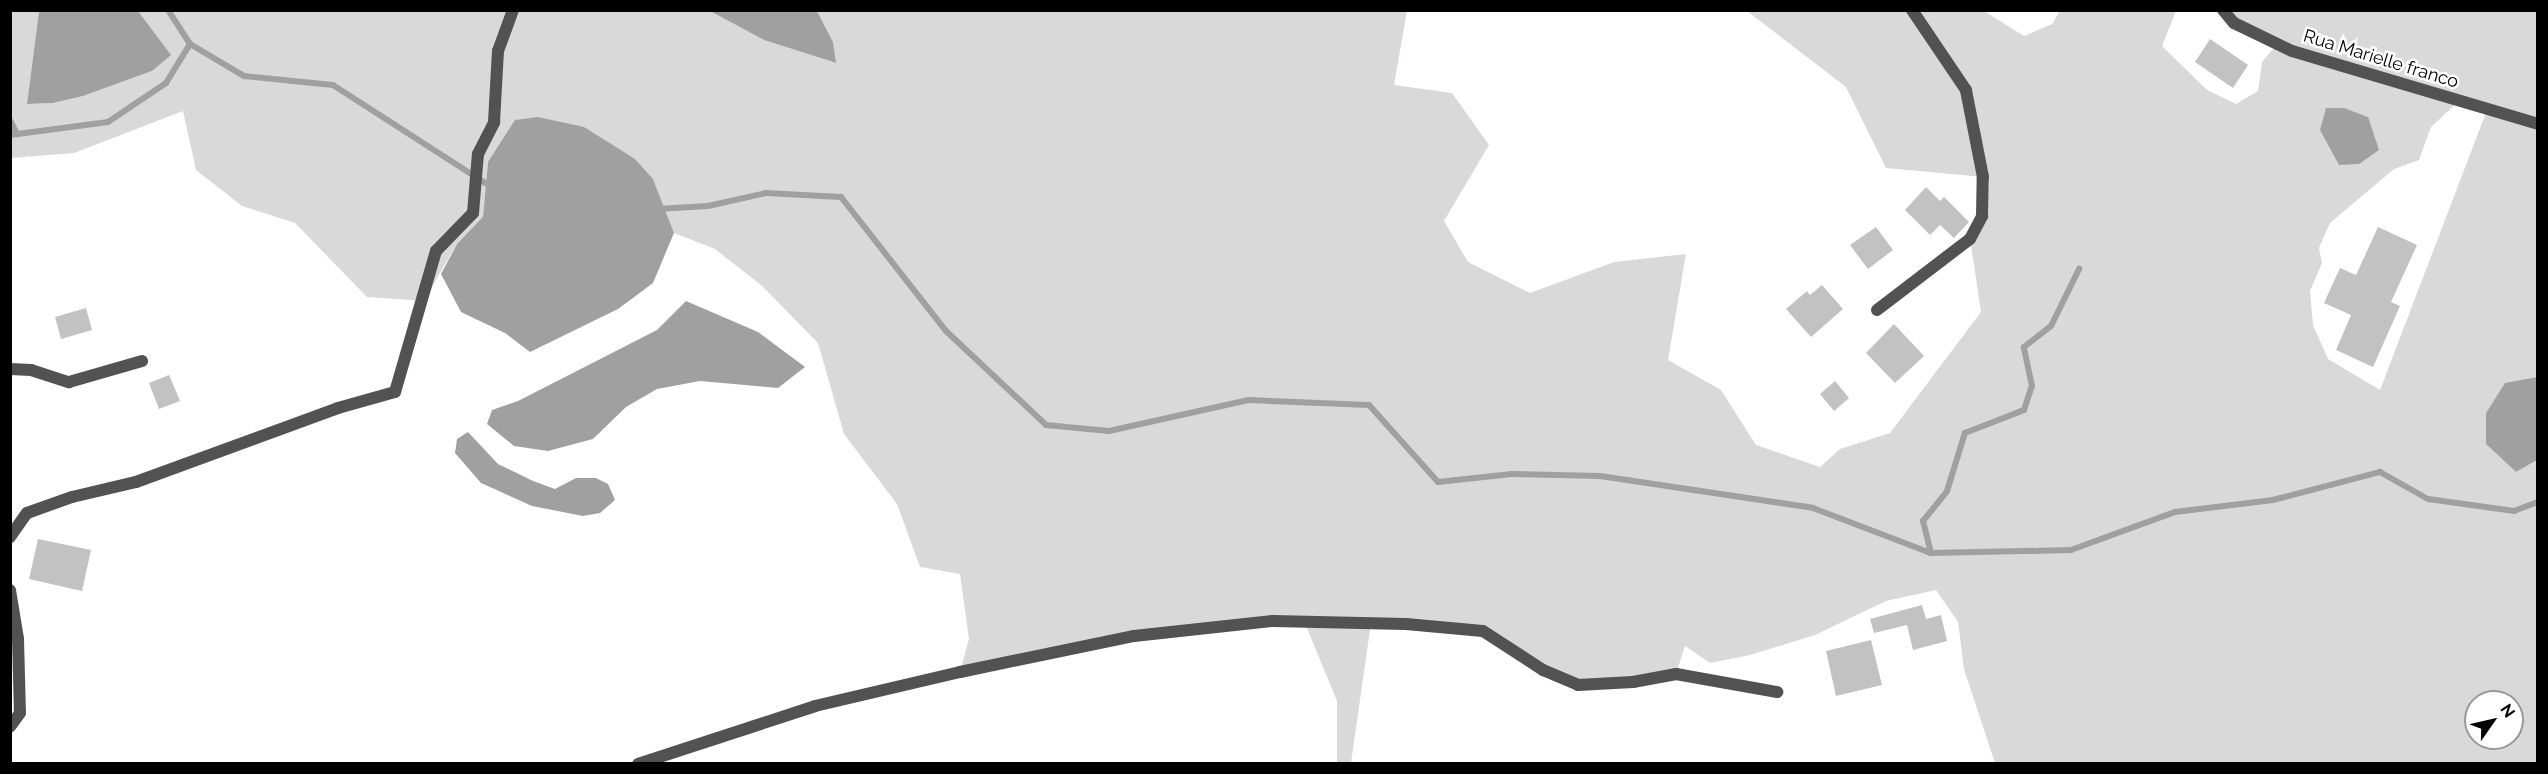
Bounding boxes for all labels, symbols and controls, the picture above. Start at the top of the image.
street label: Rua Marielle franco [2301,25,2461,93]
north arrow [2464,690,2524,750]
text: N [2496,700,2519,721]

